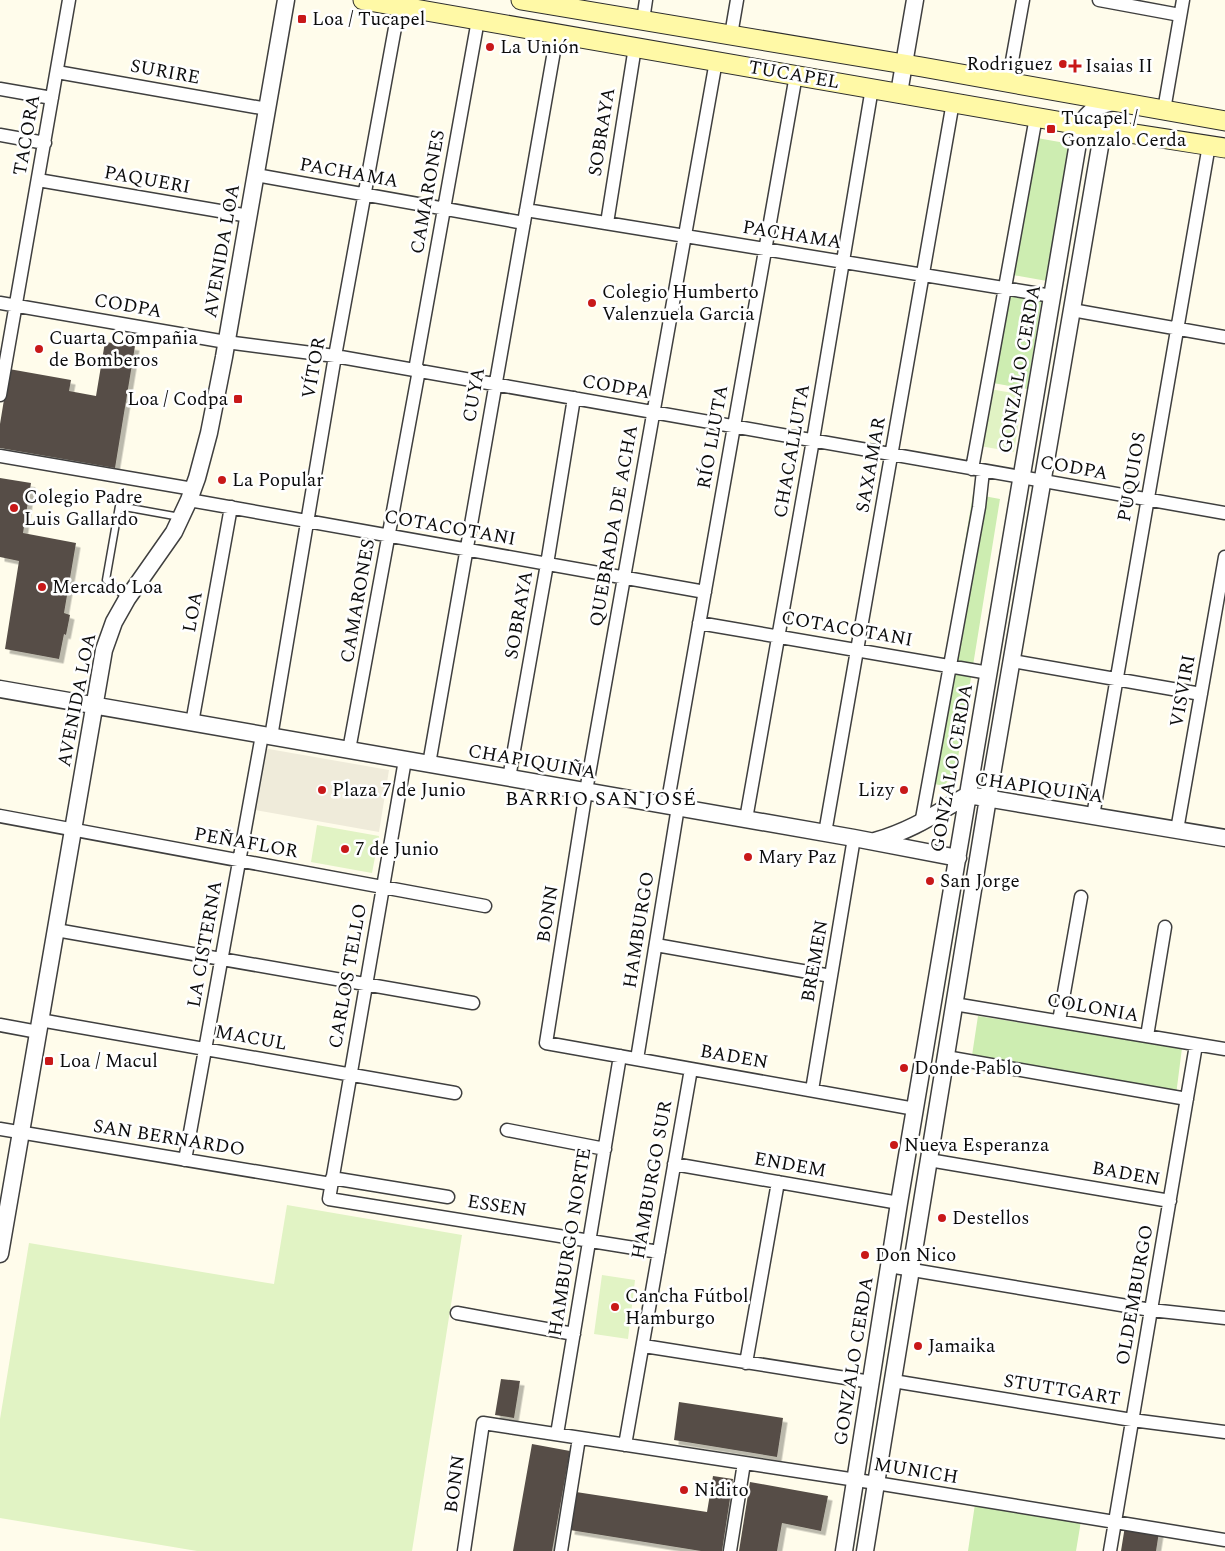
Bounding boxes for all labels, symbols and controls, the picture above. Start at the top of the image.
place label: Loa / Tucapel [312,5,425,34]
marker: Loa / Tucapel [296,13,308,25]
place label: La Unión [500,33,579,62]
marker: La Unión [484,41,496,53]
place label: Rodriguez [967,50,1053,79]
street label: SURIRE [128,52,202,92]
place label: Isaias II [1085,52,1153,81]
street label: TUCAPEL [746,53,842,97]
marker: Rodriguez [1057,58,1069,70]
marker: Isaias II [1069,60,1081,72]
street label: SOBRAYA [581,85,623,179]
street label: TACORA [6,92,48,178]
place label: Tucapel / Gonzalo Cerda [1061,104,1187,155]
marker: Tucapel / Gonzalo Cerda [1045,123,1057,135]
street label: CAMARONES [403,128,453,256]
street label: PACHAMA [297,150,401,196]
street label: PAQUERI [102,158,192,202]
street label: AVENIDA LOA [196,182,248,320]
street label: PACHAMA [740,213,844,257]
place label: Colegio Humberto Valenzuela Garcia [602,278,759,329]
street label: GONZALO CERDA [991,282,1049,456]
street label: CODPA [92,286,164,326]
marker: Colegio Humberto Valenzuela Garcia [586,297,598,309]
place label: Cuarta Compañia de Bomberos [49,324,199,375]
street label: VÍTOR [294,334,334,401]
marker: Cuarta Compañia de Bomberos [33,343,45,355]
street label: CUYA [455,365,493,425]
street label: CODPA [580,367,652,407]
street label: CHACALLUTA [766,382,818,520]
street label: RÍO LLUTA [690,383,736,491]
place label: Loa / Codpa [127,385,229,414]
marker: Loa / Codpa [232,393,244,405]
street label: SAXAMAR [848,414,894,515]
street label: QUEBRADA DE ACHA [582,423,646,629]
street label: PUQUIOS [1110,430,1154,524]
street label: CODPA [1038,448,1110,488]
place label: La Popular [232,466,324,495]
marker: La Popular [216,474,228,486]
place label: Colegio Padre Luis Gallardo [24,483,143,534]
marker: Colegio Padre Luis Gallardo [8,502,20,514]
street label: COTACOTANI [382,502,518,554]
street label: CAMARONES [333,537,383,665]
street label: SOBRAYA [497,568,541,662]
place label: Mercado Loa [52,573,163,602]
marker: Mercado Loa [36,581,48,593]
street label: LOA [175,589,211,635]
street label: COTACOTANI [779,603,915,655]
street label: AVENIDA LOA [50,631,104,769]
street label: VISVIRI [1162,653,1204,729]
street label: GONZALO CERDA [923,681,981,855]
street label: CHAPIQUIÑA [466,736,598,788]
street label: CHAPIQUIÑA [973,765,1105,811]
place label: Plaza 7 de Junio [332,776,466,805]
place label: Lizy [858,776,895,805]
marker: Plaza 7 de Junio [316,784,328,796]
district label: BARRIO SAN JOSÉ [505,784,697,814]
marker: Lizy [898,784,910,796]
street label: PEÑAFLOR [192,820,301,866]
place label: 7 de Junio [355,835,439,864]
marker: 7 de Junio [339,843,351,855]
place label: Mary Paz [758,843,837,872]
marker: Mary Paz [742,851,754,863]
place label: San Jorge [940,867,1020,896]
street label: HAMBURGO [615,870,663,990]
marker: San Jorge [924,875,936,887]
street label: LA CISTERNA [180,878,230,1010]
street label: BONN [529,883,567,945]
street label: CARLOS TELLO [321,901,375,1051]
street label: BREMEN [793,917,837,1005]
street label: COLONIA [1045,986,1141,1030]
street label: MACUL [213,1017,289,1059]
street label: BADEN [698,1037,770,1077]
place label: Loa / Macul [59,1047,158,1076]
place label: Donde Pablo [914,1054,1022,1083]
marker: Loa / Macul [43,1055,55,1067]
marker: Donde Pablo [898,1062,910,1074]
street label: HAMBURGO SUR [624,1098,680,1262]
street label: SAN BERNARDO [91,1112,247,1164]
place label: Nueva Esperanza [904,1131,1050,1160]
marker: Nueva Esperanza [888,1139,900,1151]
street label: ENDEM [752,1144,828,1186]
street label: HAMBURGO NORTE [541,1146,599,1338]
street label: BADEN [1090,1154,1162,1194]
street label: ESSEN [465,1187,529,1225]
place label: Destellos [952,1204,1030,1233]
marker: Destellos [936,1212,948,1224]
street label: OLDEMBURGO [1108,1222,1162,1368]
place label: Don Nico [875,1241,956,1270]
marker: Don Nico [859,1249,871,1261]
street label: GONZALO CERDA [826,1274,882,1448]
place label: Cancha Fútbol Hamburgo [625,1282,749,1333]
marker: Cancha Fútbol Hamburgo [609,1301,621,1313]
place label: Jamaika [928,1332,996,1361]
marker: Jamaika [912,1340,924,1352]
street label: STUTTGART [1002,1366,1122,1414]
street label: MUNICH [872,1450,960,1492]
street label: BONN [437,1453,473,1515]
place label: Nidito [694,1476,749,1505]
marker: Nidito [678,1484,690,1496]

